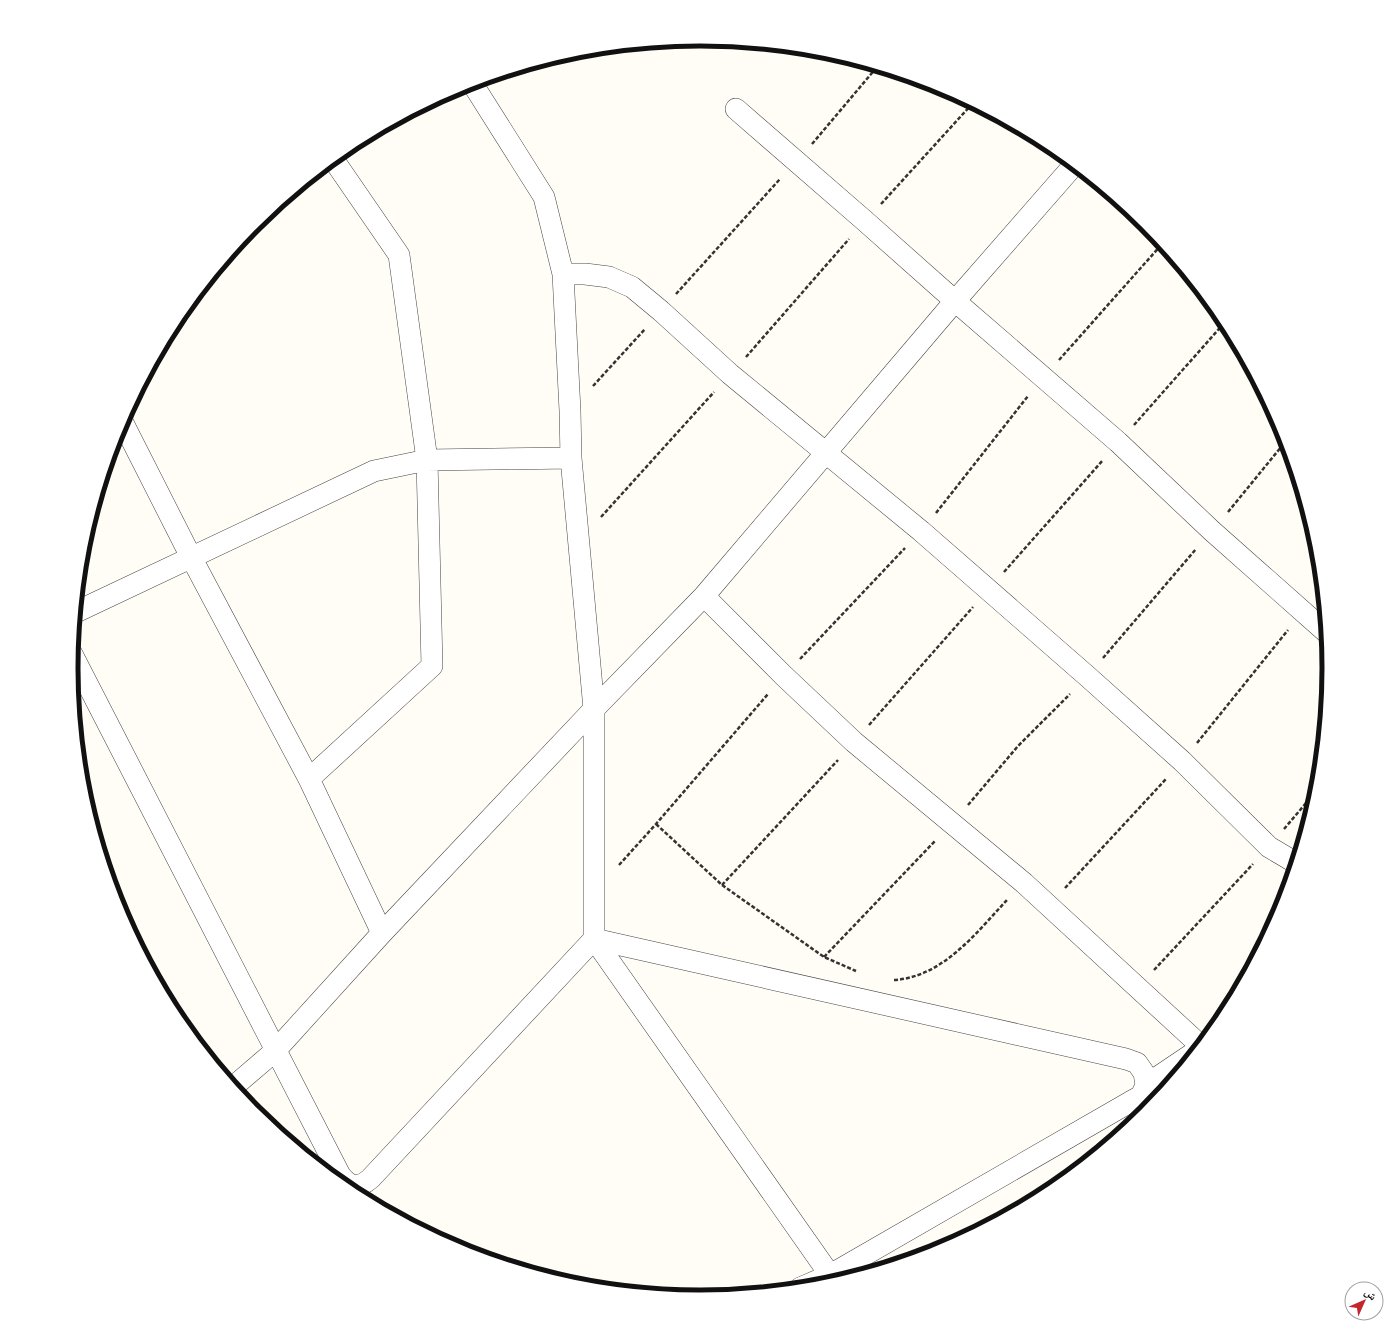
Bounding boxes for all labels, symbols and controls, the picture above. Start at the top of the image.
north arrow [1344,1281,1384,1321]
text: ش [1361,1286,1380,1304]

